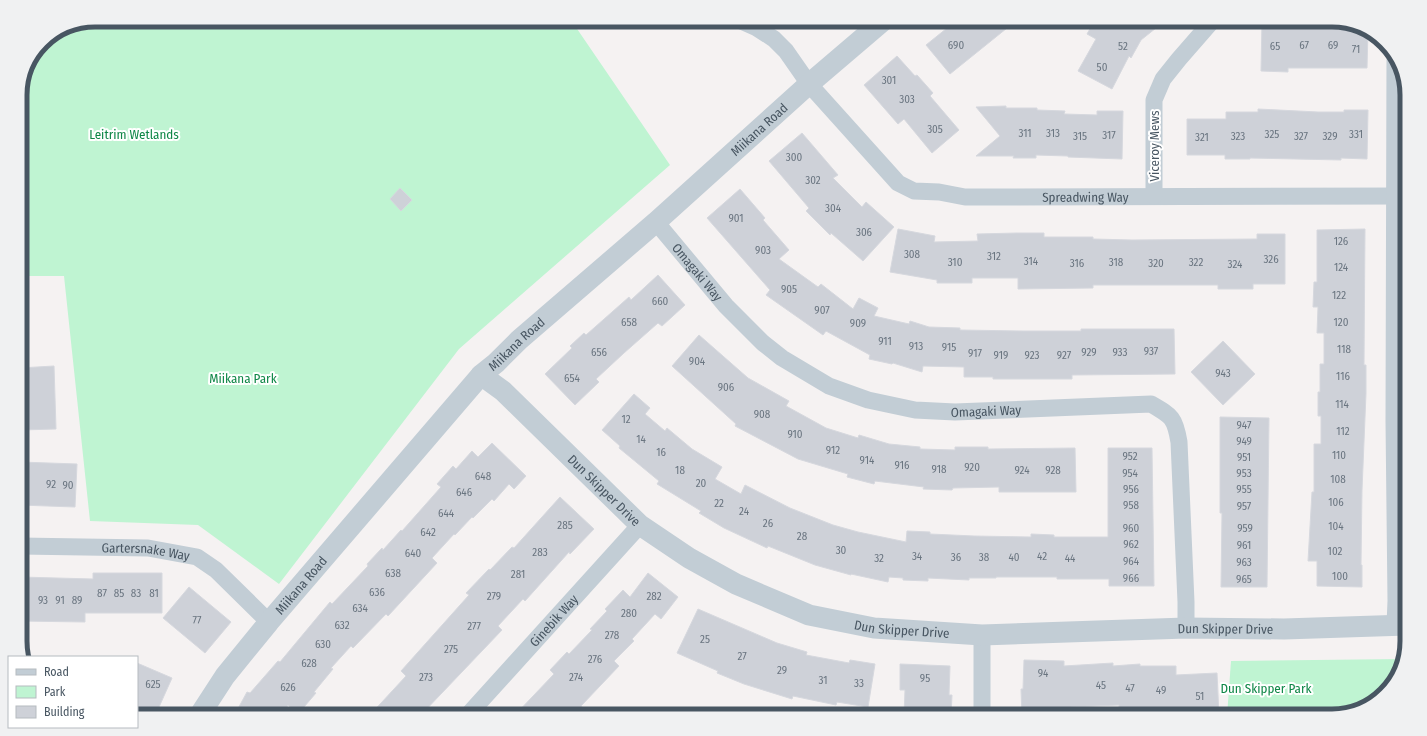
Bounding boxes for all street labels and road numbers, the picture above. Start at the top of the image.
street label: Miikana Road [727,100,790,159]
street label: Viceroy Mews [1147,110,1162,182]
street label: Spreadwing Way [1042,189,1129,204]
street label: Omagaki Way [669,240,726,304]
street label: Miikana Road [485,314,547,374]
street label: Omagaki Way [950,402,1022,420]
street label: Dun Skipper Drive [565,451,644,529]
street label: Gartersnake Way [101,540,191,563]
street label: Miikana Road [272,553,330,617]
street label: Ginebik Way [526,591,581,649]
street label: Dun Skipper Drive [853,617,950,640]
street label: Dun Skipper Drive [1177,620,1273,636]

